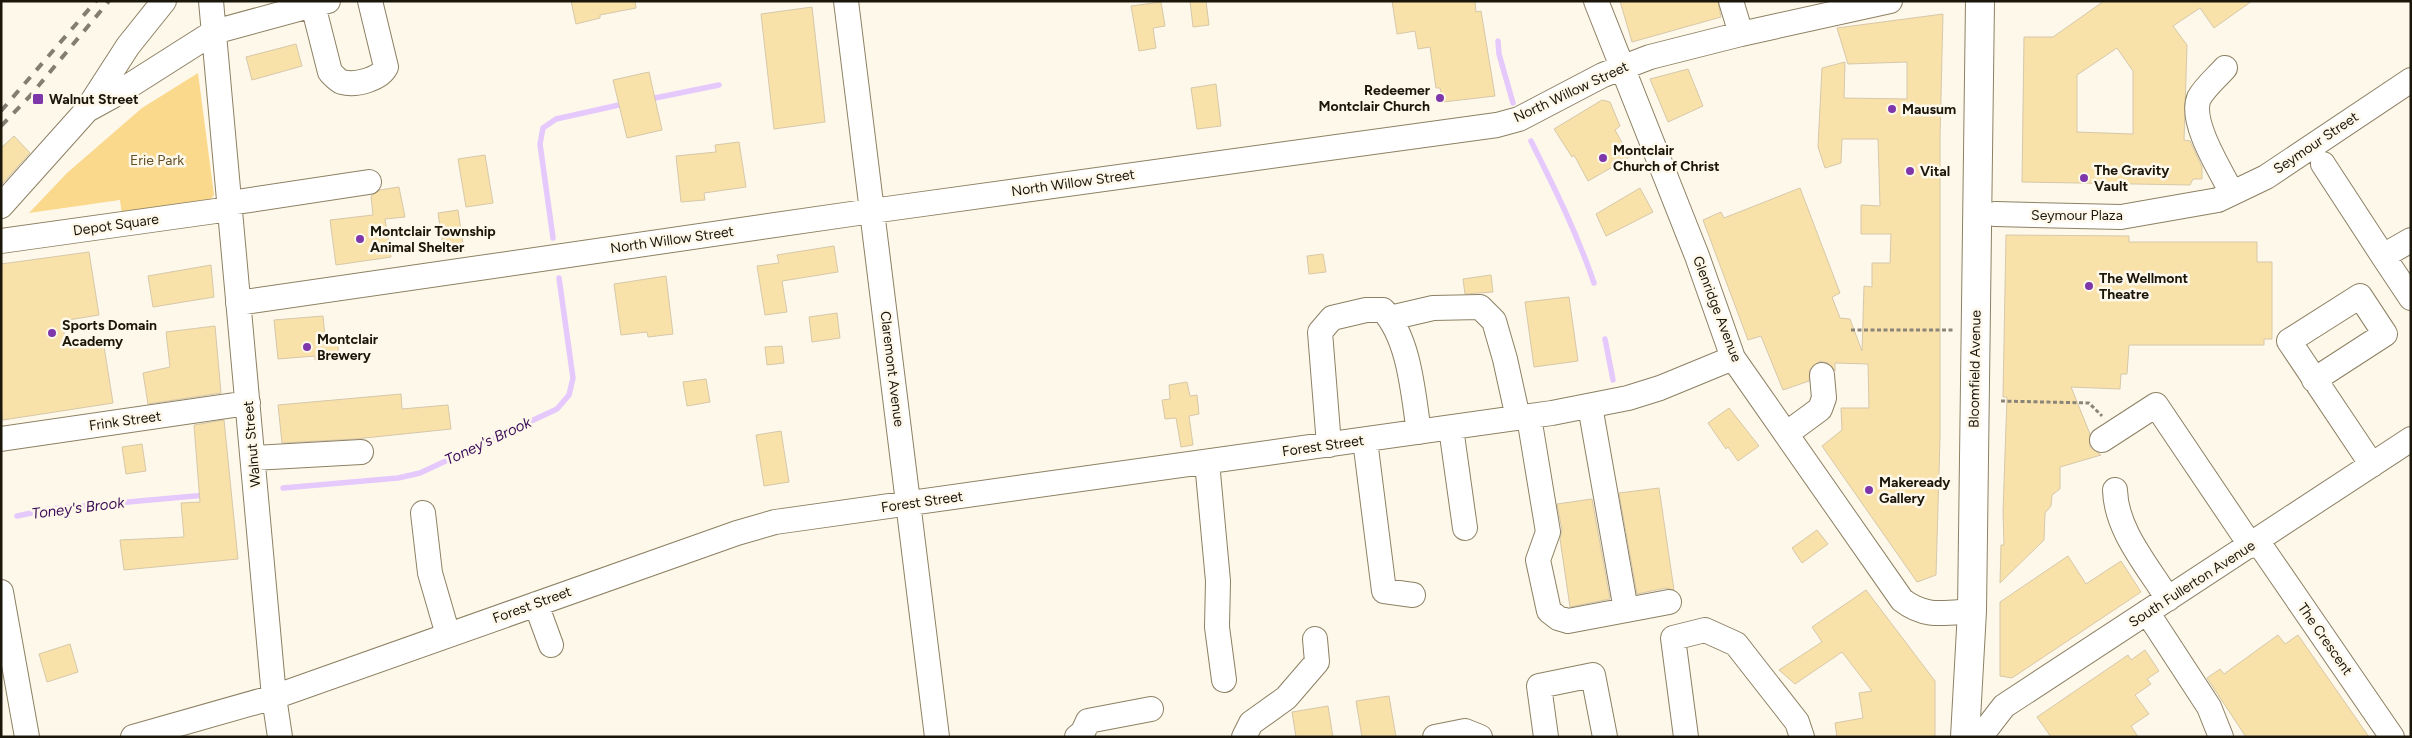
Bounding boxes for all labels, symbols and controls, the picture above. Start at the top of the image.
street label: North Willow Street [1511,58,1631,126]
place label: Redeemer Montclair Church [1319,82,1431,115]
place label: Walnut Street [49,91,139,108]
marker: Walnut Street [31,92,45,106]
marker: Redeemer Montclair Church [1434,92,1446,104]
place label: Mausum [1902,101,1956,118]
marker: Mausum [1886,103,1898,115]
street label: Seymour Street [2270,108,2362,178]
place label: Montclair Church of Christ [1613,142,1720,175]
park label: Erie Park [130,152,184,169]
marker: Montclair Church of Christ [1597,152,1609,164]
place label: The Gravity Vault [2094,162,2170,195]
place label: Vital [1920,163,1950,180]
marker: Vital [1904,165,1916,177]
street label: North Willow Street [1010,166,1136,200]
marker: The Gravity Vault [2078,172,2090,184]
street label: Seymour Plaza [2031,207,2123,224]
street label: Depot Square [72,211,160,239]
place label: Montclair Township Animal Shelter [370,223,496,256]
street label: North Willow Street [609,223,735,257]
marker: Montclair Township Animal Shelter [354,233,366,245]
street label: Glenridge Avenue [1689,254,1745,365]
place label: The Wellmont Theatre [2099,270,2188,303]
marker: The Wellmont Theatre [2083,280,2095,292]
street label: Claremont Avenue [876,310,908,428]
street label: Bloomfield Avenue [1965,310,1985,428]
place label: Sports Domain Academy [62,317,157,350]
marker: Sports Domain Academy [46,327,58,339]
place label: Montclair Brewery [317,331,379,364]
marker: Montclair Brewery [301,341,313,353]
street label: Walnut Street [240,400,264,488]
street label: Frink Street [88,408,162,434]
water label: Toney's Brook [442,413,535,469]
street label: Forest Street [1281,432,1365,460]
place label: Makeready Gallery [1879,474,1951,507]
marker: Makeready Gallery [1863,484,1875,496]
street label: Forest Street [880,488,964,516]
water label: Toney's Brook [31,493,126,523]
street label: South Fullerton Avenue [2126,537,2259,631]
street label: Forest Street [490,583,574,627]
street label: The Crescent [2294,600,2356,678]

